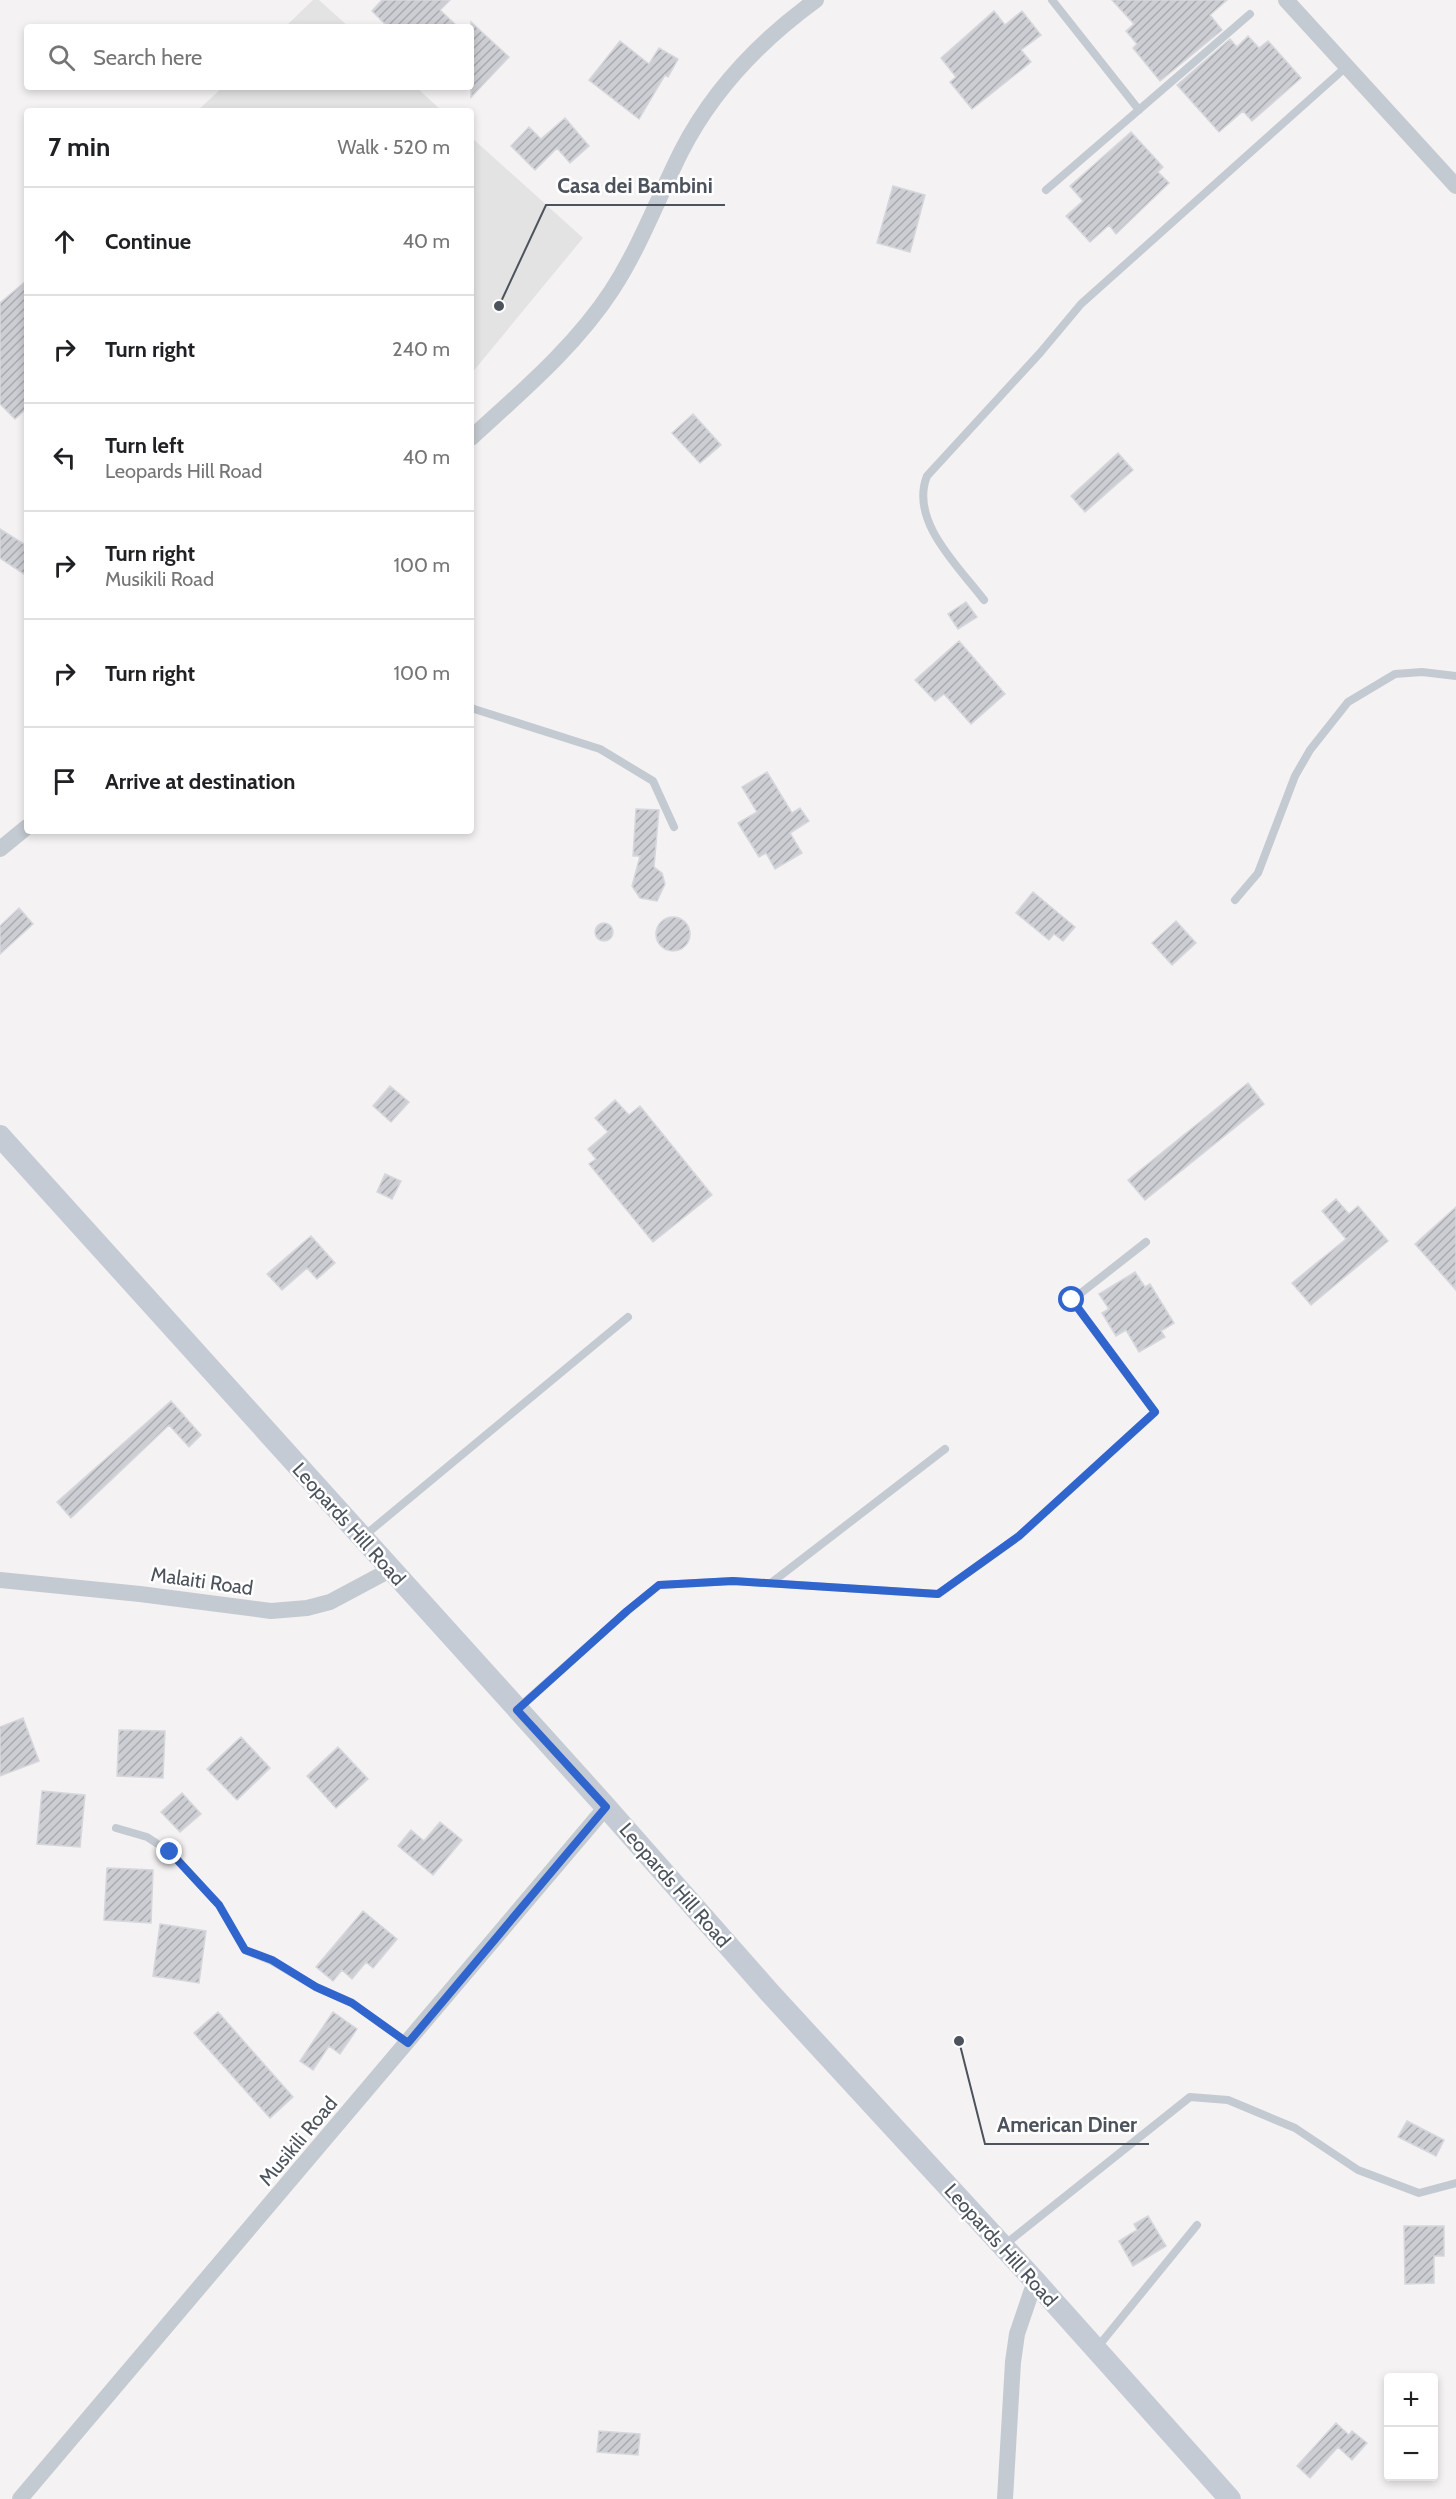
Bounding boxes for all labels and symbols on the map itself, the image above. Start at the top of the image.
callout: Casa dei Bambini [546,166,725,205]
text: Casa dei Bambini [557,173,713,198]
route start [1058,1286,1084,1312]
street label: Leopards Hill Road [287,1458,411,1590]
street label: Malaiti Road [149,1562,255,1600]
street label: Leopards Hill Road [614,1818,736,1952]
route end [156,1838,182,1864]
street label: Musikili Road [254,2092,342,2190]
callout: American Diner [985,2105,1149,2144]
text: American Diner [997,2112,1137,2137]
street label: Leopards Hill Road [939,2179,1063,2311]

